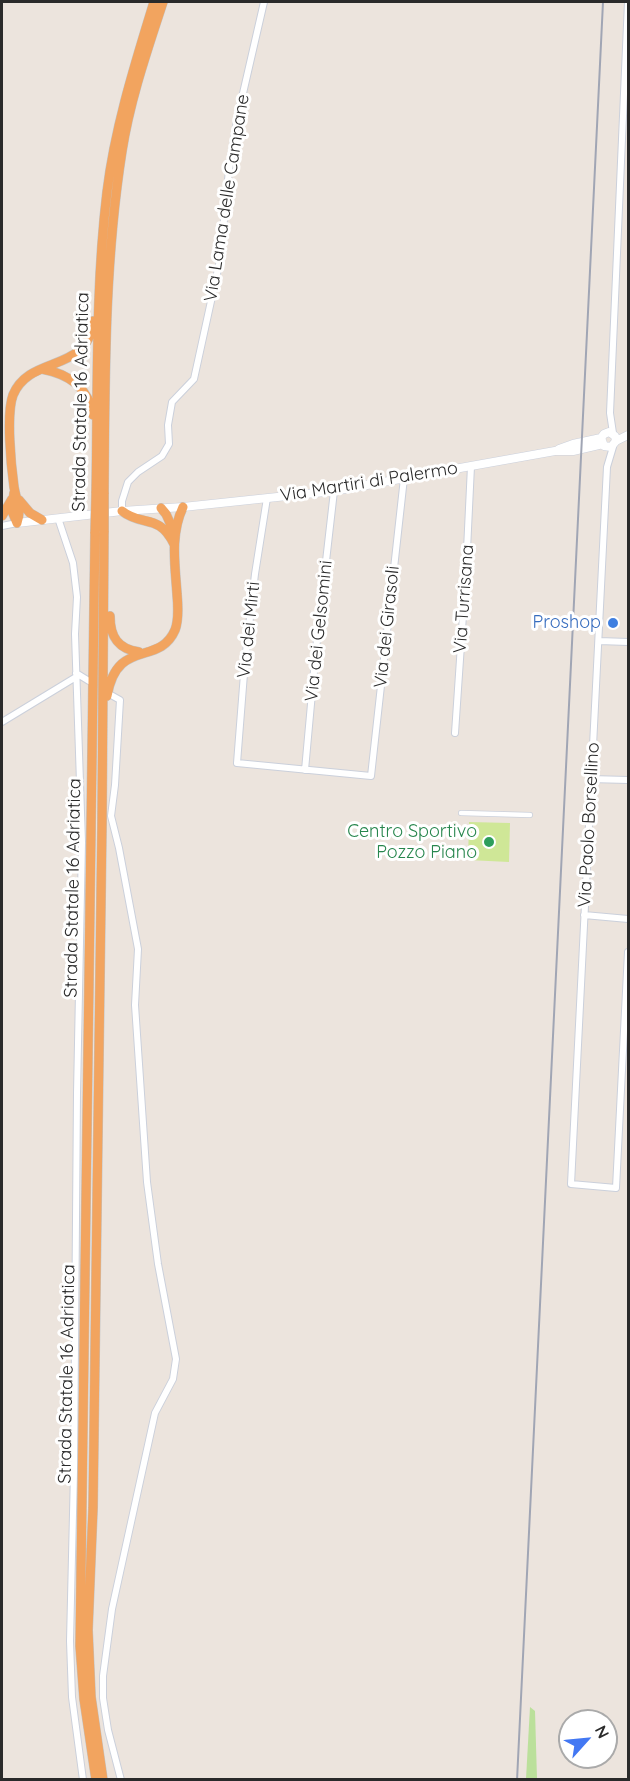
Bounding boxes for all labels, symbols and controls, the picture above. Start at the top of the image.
street label: Via Lama delle Campane [200,93,254,303]
street label: Strada Statale 16 Adriatica [68,292,94,512]
street label: Via Martiri di Palermo [279,457,459,507]
street label: Via Turrisana [449,544,479,654]
street label: Via dei Gelsomini [301,559,337,703]
street label: Via dei Girasoli [370,565,404,689]
street label: Via dei Mirti [233,581,265,679]
place label: Proshop [532,612,601,634]
marker: Proshop [606,616,620,630]
street label: Via Paolo Borsellino [574,742,604,908]
street label: Strada Statale 16 Adriatica [60,778,86,998]
place label: Centro Sportivo Pozzo Piano [347,821,477,864]
marker: Centro Sportivo Pozzo Piano [482,835,496,849]
street label: Strada Statale 16 Adriatica [54,1264,80,1484]
north arrow [558,1709,618,1769]
text: N [591,1722,614,1742]

